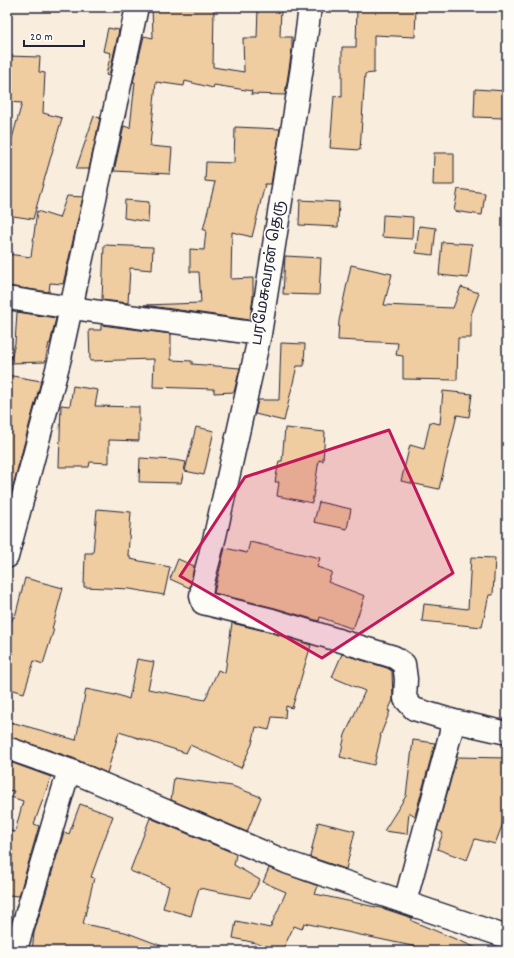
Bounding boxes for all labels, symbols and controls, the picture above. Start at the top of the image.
scale bar [24,22,84,48]
text: 20 m [30,29,53,46]
street label: பரமேசுவரன் தெரு [247,199,291,347]

